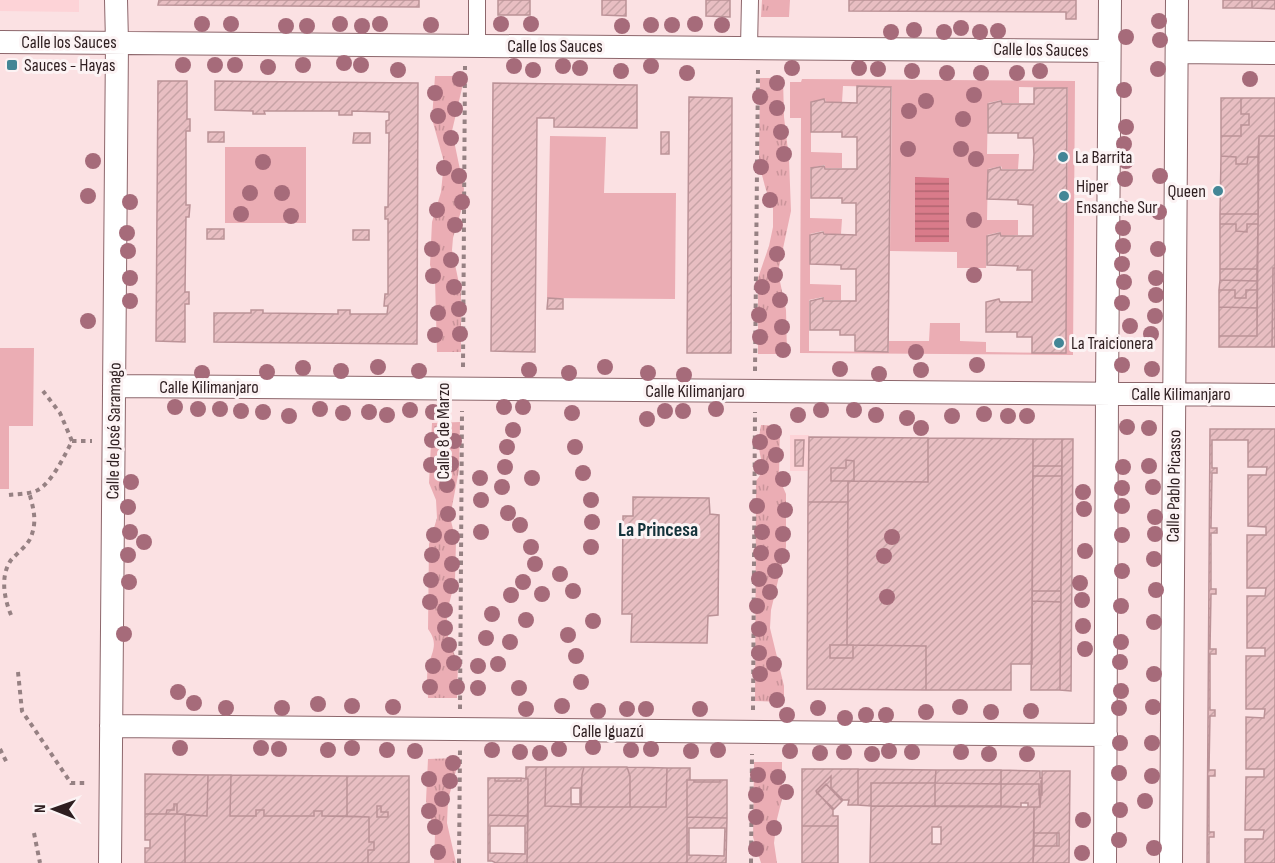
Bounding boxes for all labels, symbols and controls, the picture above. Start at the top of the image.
street label: Calle los Sauces [21,32,117,53]
street label: Calle los Sauces [507,36,603,57]
street label: Calle los Sauces [993,39,1089,61]
place label: Sauces - Hayas [24,55,115,76]
marker: Sauces - Hayas [5,58,19,72]
place label: La Barrita [1075,147,1133,168]
marker: La Barrita [1056,150,1070,164]
place label: Hiper Ensanche Sur [1076,176,1158,218]
place label: Queen [1167,181,1206,202]
marker: Queen [1211,184,1225,198]
marker: Hiper Ensanche Sur [1057,189,1071,203]
place label: La Traicionera [1071,333,1153,354]
marker: La Traicionera [1052,336,1066,350]
street label: Calle de José Saramago [102,362,126,500]
street label: Calle Kilimanjaro [159,377,259,398]
street label: Calle Kilimanjaro [645,381,745,402]
street label: Calle 8 de Marzo [433,383,454,479]
street label: Calle Kilimanjaro [1131,384,1231,405]
street label: Calle Pablo Picasso [1163,430,1185,542]
district label: La Princesa [618,518,698,542]
street label: Calle Iguazú [572,721,644,742]
north arrow [24,779,84,839]
text: N [31,804,50,813]

